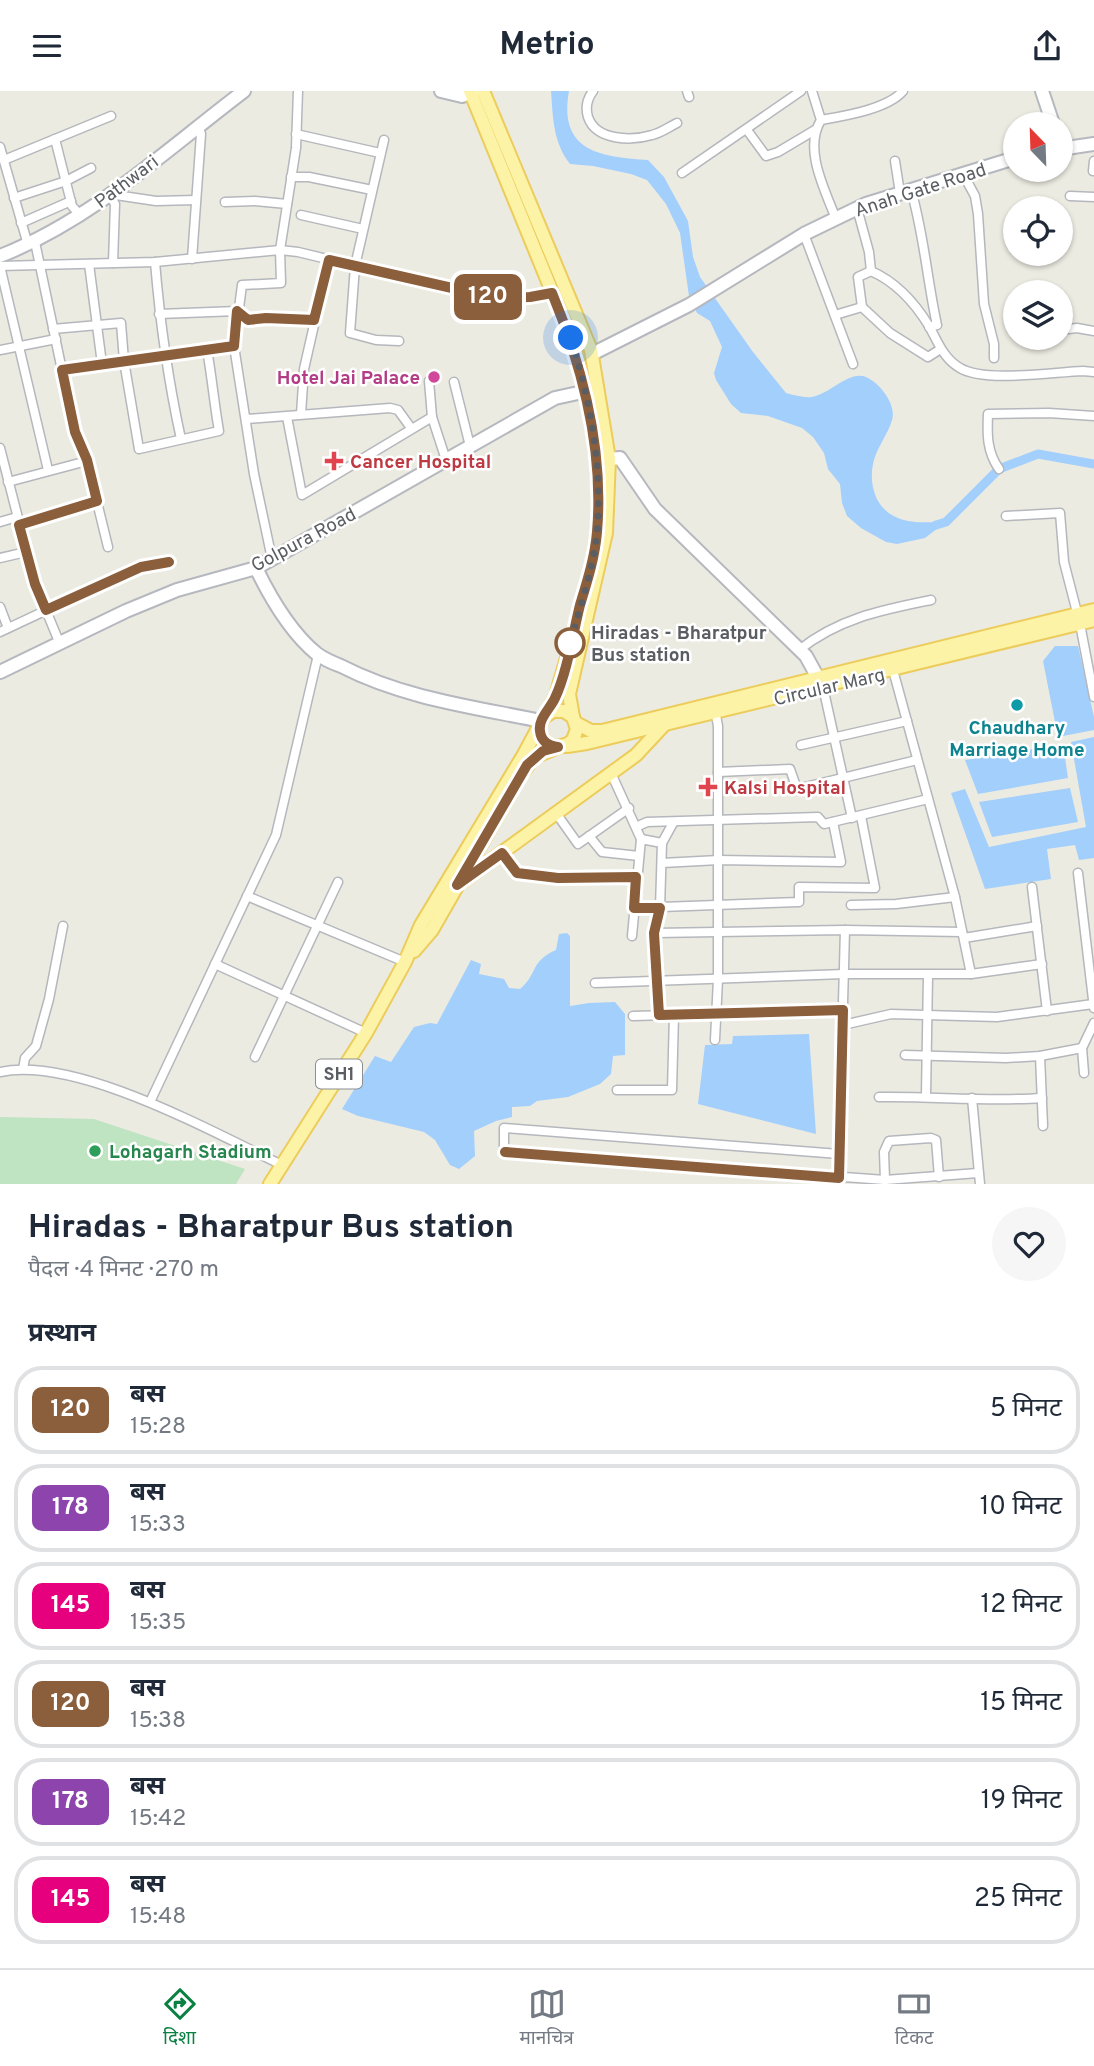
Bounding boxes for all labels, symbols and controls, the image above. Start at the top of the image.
text: Metrio [499,26,595,66]
icon: menu [28,27,66,65]
icon: share [1028,27,1066,65]
north arrow [1003,112,1073,182]
map controls [1003,112,1073,350]
street label: Pathwari [90,151,164,215]
street label: Anah Gate Road [852,158,990,224]
button: locate [1003,196,1073,266]
line badge: 120 [448,274,528,320]
button: layers [1003,280,1073,350]
text: 120 [468,282,508,312]
your location [553,320,588,355]
place label: Hotel Jai Palace [277,367,420,391]
marker: Hotel Jai Palace [426,369,442,385]
marker: Cancer Hospital [324,451,344,471]
place label: Cancer Hospital [350,451,491,475]
street label: Golpura Road [247,503,361,579]
place label: Hiradas - Bharatpur Bus station [591,622,767,668]
marker: Hiradas - Bharatpur Bus station [555,628,585,658]
street label: Circular Marg [771,663,888,712]
marker: Chaudhary Marriage Home [1009,697,1025,713]
place label: Chaudhary Marriage Home [949,717,1085,763]
marker: Kalsi Hospital [698,777,718,797]
place label: Kalsi Hospital [724,777,846,801]
road number: SH1 [316,1059,362,1089]
place label: Lohagarh Stadium [109,1141,272,1165]
marker: Lohagarh Stadium [87,1143,103,1159]
button: heart [992,1207,1066,1281]
text: Hiradas - Bharatpur Bus station [28,1208,514,1250]
text: पैदल · 4 मिनट · 270 m [28,1256,219,1285]
text: प्रस्थान [28,1318,96,1351]
text: बस [130,1379,165,1412]
text: 5 मिनट [990,1393,1062,1426]
text: 120 [50,1395,91,1425]
text: 15:28 [130,1413,186,1442]
text: बस [130,1477,165,1510]
text: 10 मिनट [980,1491,1062,1524]
text: 178 [52,1493,89,1523]
text: 15:33 [130,1511,186,1540]
text: बस [130,1575,165,1608]
text: 12 मिनट [980,1589,1062,1622]
text: 145 [51,1591,90,1621]
text: 15:35 [130,1609,186,1638]
text: बस [130,1673,165,1706]
text: 15 मिनट [980,1687,1062,1720]
text: 120 [50,1689,91,1719]
text: 15:38 [130,1707,186,1736]
text: बस [130,1771,165,1804]
text: 19 मिनट [981,1785,1062,1818]
text: 178 [52,1787,89,1817]
text: 15:42 [130,1805,186,1834]
text: बस [130,1869,165,1902]
text: 25 मिनट [974,1883,1062,1916]
text: 145 [51,1885,90,1915]
text: 15:48 [130,1903,186,1932]
tab: दिशा [161,1985,199,2052]
tab: मानचित्र [520,1985,574,2052]
tab: टिकट [895,1985,933,2052]

